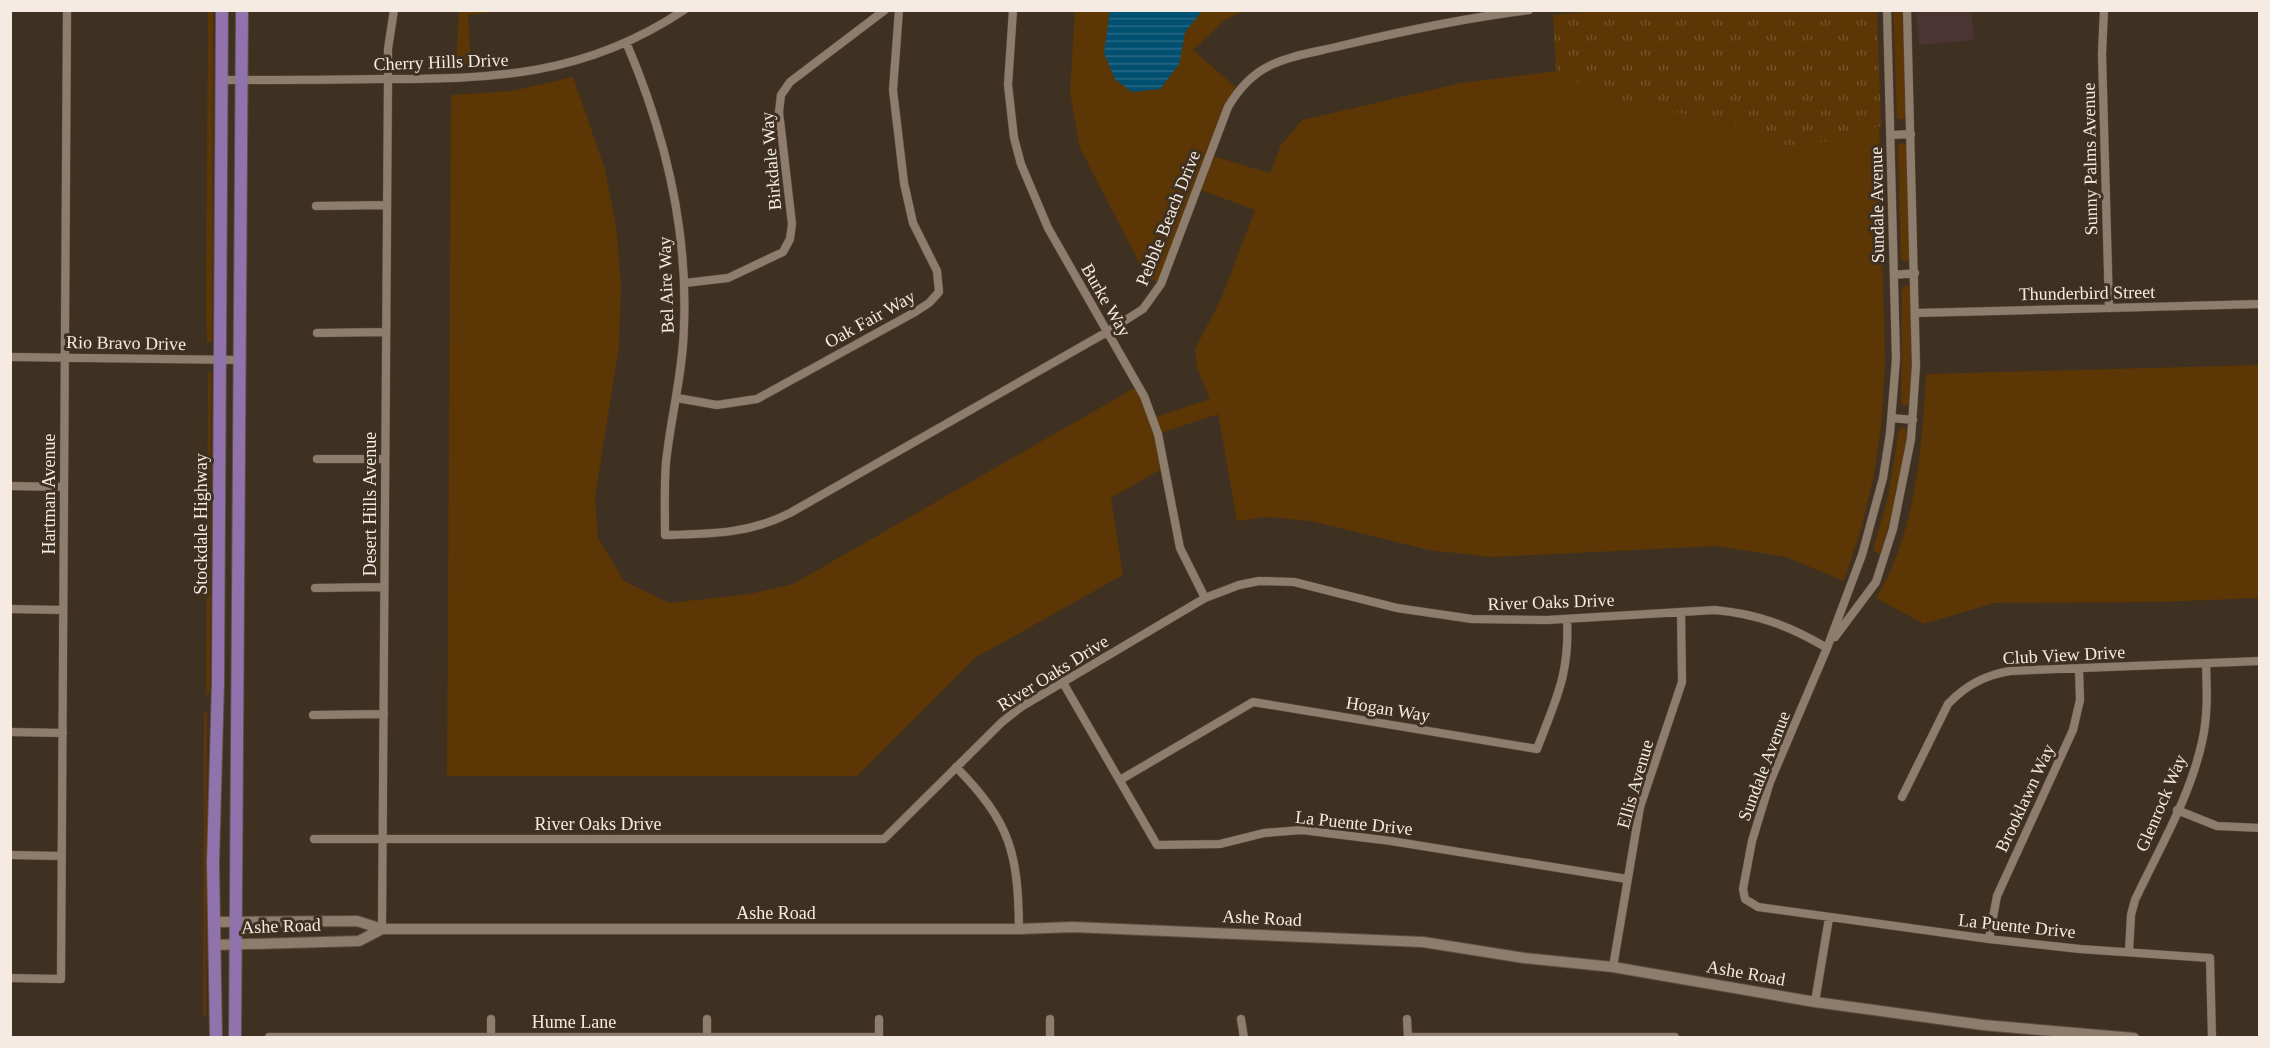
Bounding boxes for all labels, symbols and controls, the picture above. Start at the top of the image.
street label: Cherry Hills Drive [373,50,509,74]
street label: Sunny Palms Avenue [2079,82,2101,235]
street label: Birkdale Way [757,111,785,211]
street label: Sundale Avenue [1866,147,1888,263]
street label: Pebble Beach Drive [1132,148,1204,288]
street label: Bel Aire Way [654,236,678,334]
street label: Burke Way [1077,260,1135,340]
street label: Thunderbird Street [2019,282,2155,304]
street label: Oak Fair Way [821,286,919,352]
street label: Rio Bravo Drive [66,332,186,354]
street label: Desert Hills Avenue [360,432,380,576]
street label: Hartman Avenue [39,433,59,555]
street label: Stockdale Highway [191,453,211,595]
street label: River Oaks Drive [1487,590,1615,614]
street label: River Oaks Drive [994,631,1112,715]
street label: Club View Drive [2002,642,2126,668]
street label: Hogan Way [1345,692,1431,726]
street label: Sundale Avenue [1734,708,1794,824]
street label: Ellis Avenue [1613,737,1657,831]
street label: Brooklawn Way [1991,741,2059,855]
street label: Glenrock Way [2132,751,2190,855]
street label: La Puente Drive [1294,807,1414,839]
street label: River Oaks Drive [535,814,661,834]
street label: Ashe Road [736,903,816,923]
street label: Ashe Road [1222,906,1302,930]
street label: La Puente Drive [1957,910,2077,942]
street label: Ashe Road [241,915,321,937]
street label: Ashe Road [1705,956,1787,990]
street label: Hume Lane [532,1012,616,1032]

